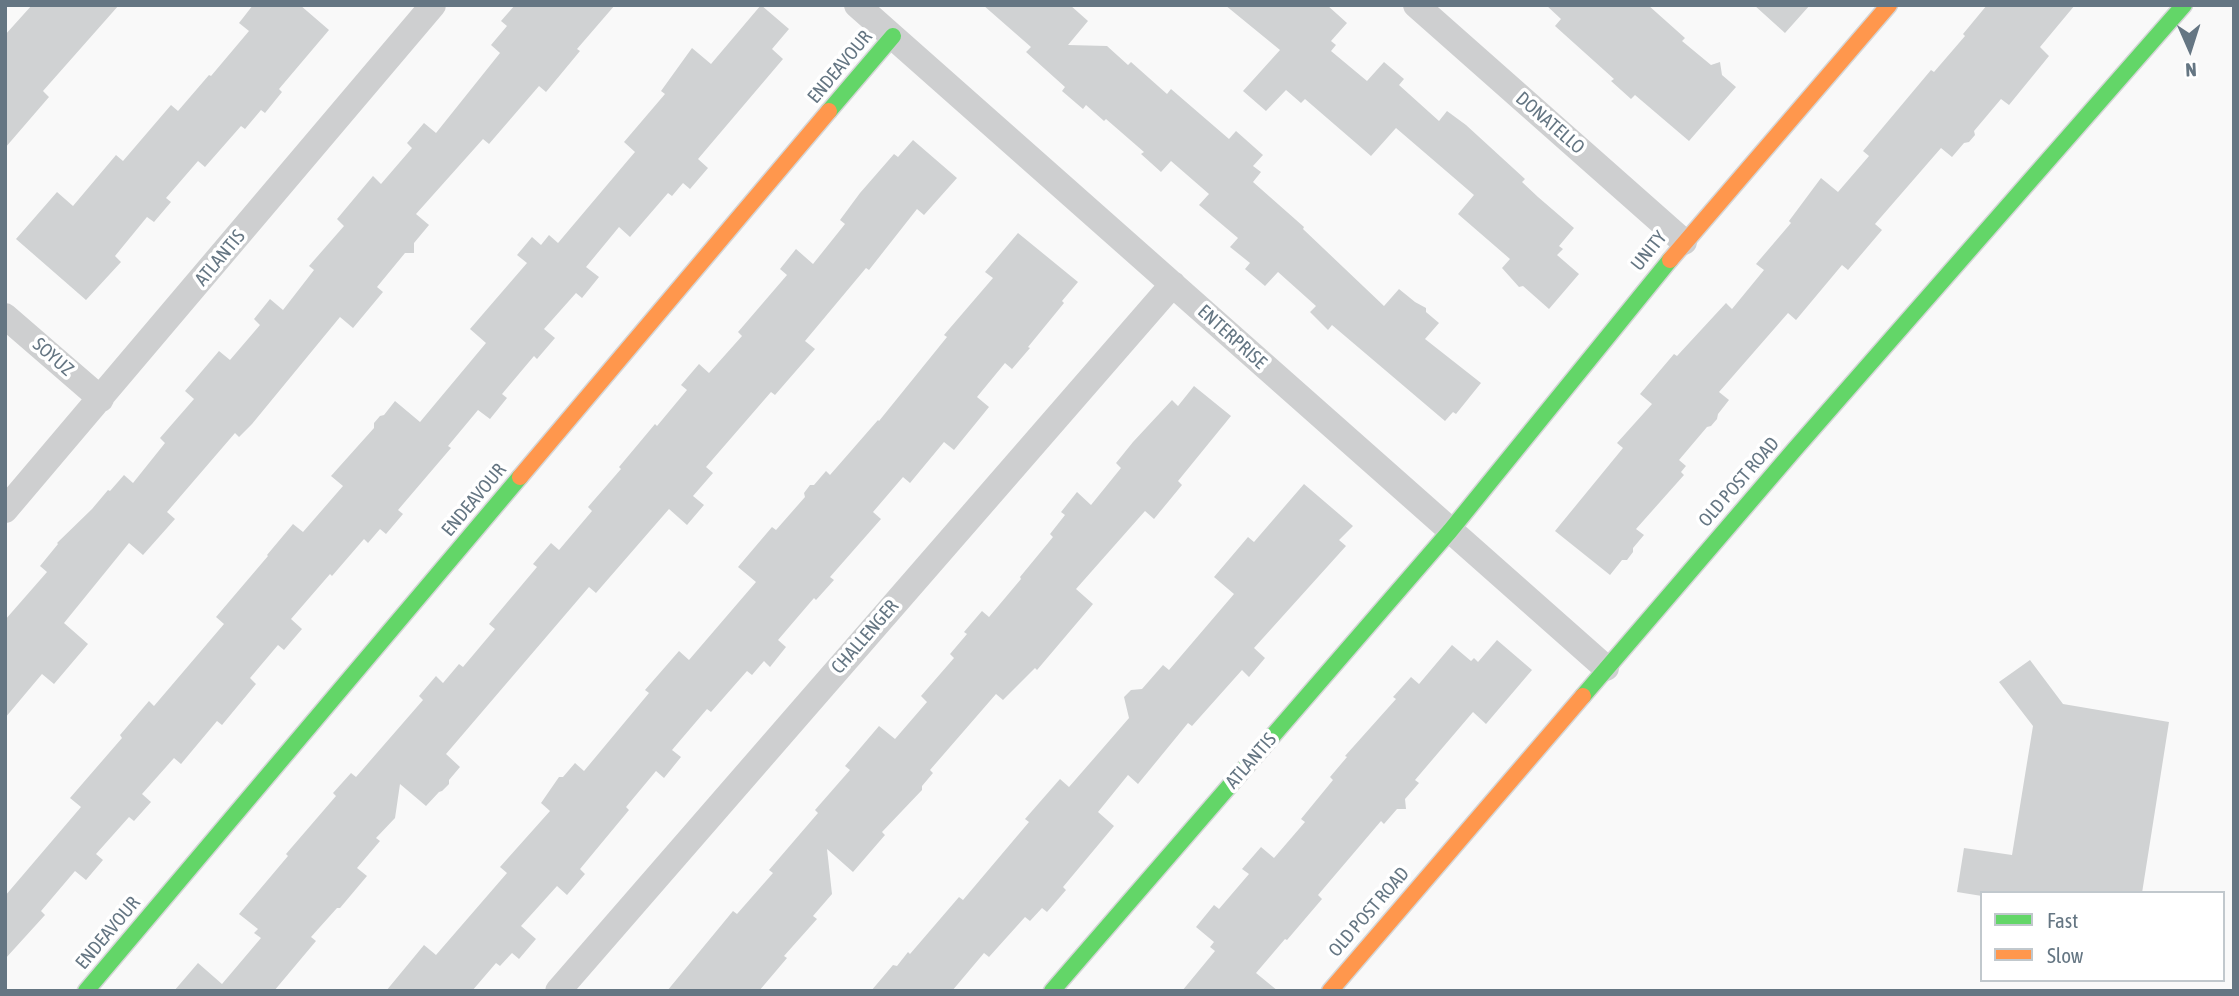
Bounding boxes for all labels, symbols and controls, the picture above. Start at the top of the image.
north arrow [2155,14,2225,84]
street label: ENDEAVOUR [803,26,877,108]
text: N [2185,59,2197,81]
street label: DONATELLO [1511,87,1589,159]
street label: ATLANTIS [190,225,250,291]
street label: UNITY [1626,227,1672,275]
street label: ENTERPRISE [1193,300,1271,374]
street label: SOYUZ [28,333,78,381]
street label: OLD POST ROAD [1694,432,1784,532]
street label: ENDEAVOUR [437,459,511,541]
street label: CHALLENGER [827,595,903,679]
street label: ATLANTIS [1221,729,1281,793]
street label: OLD POST ROAD [1324,862,1414,962]
legend [1980,891,2225,982]
street label: ENDEAVOUR [71,892,145,974]
text: Fast [2047,908,2078,932]
text: Slow [2047,943,2083,967]

